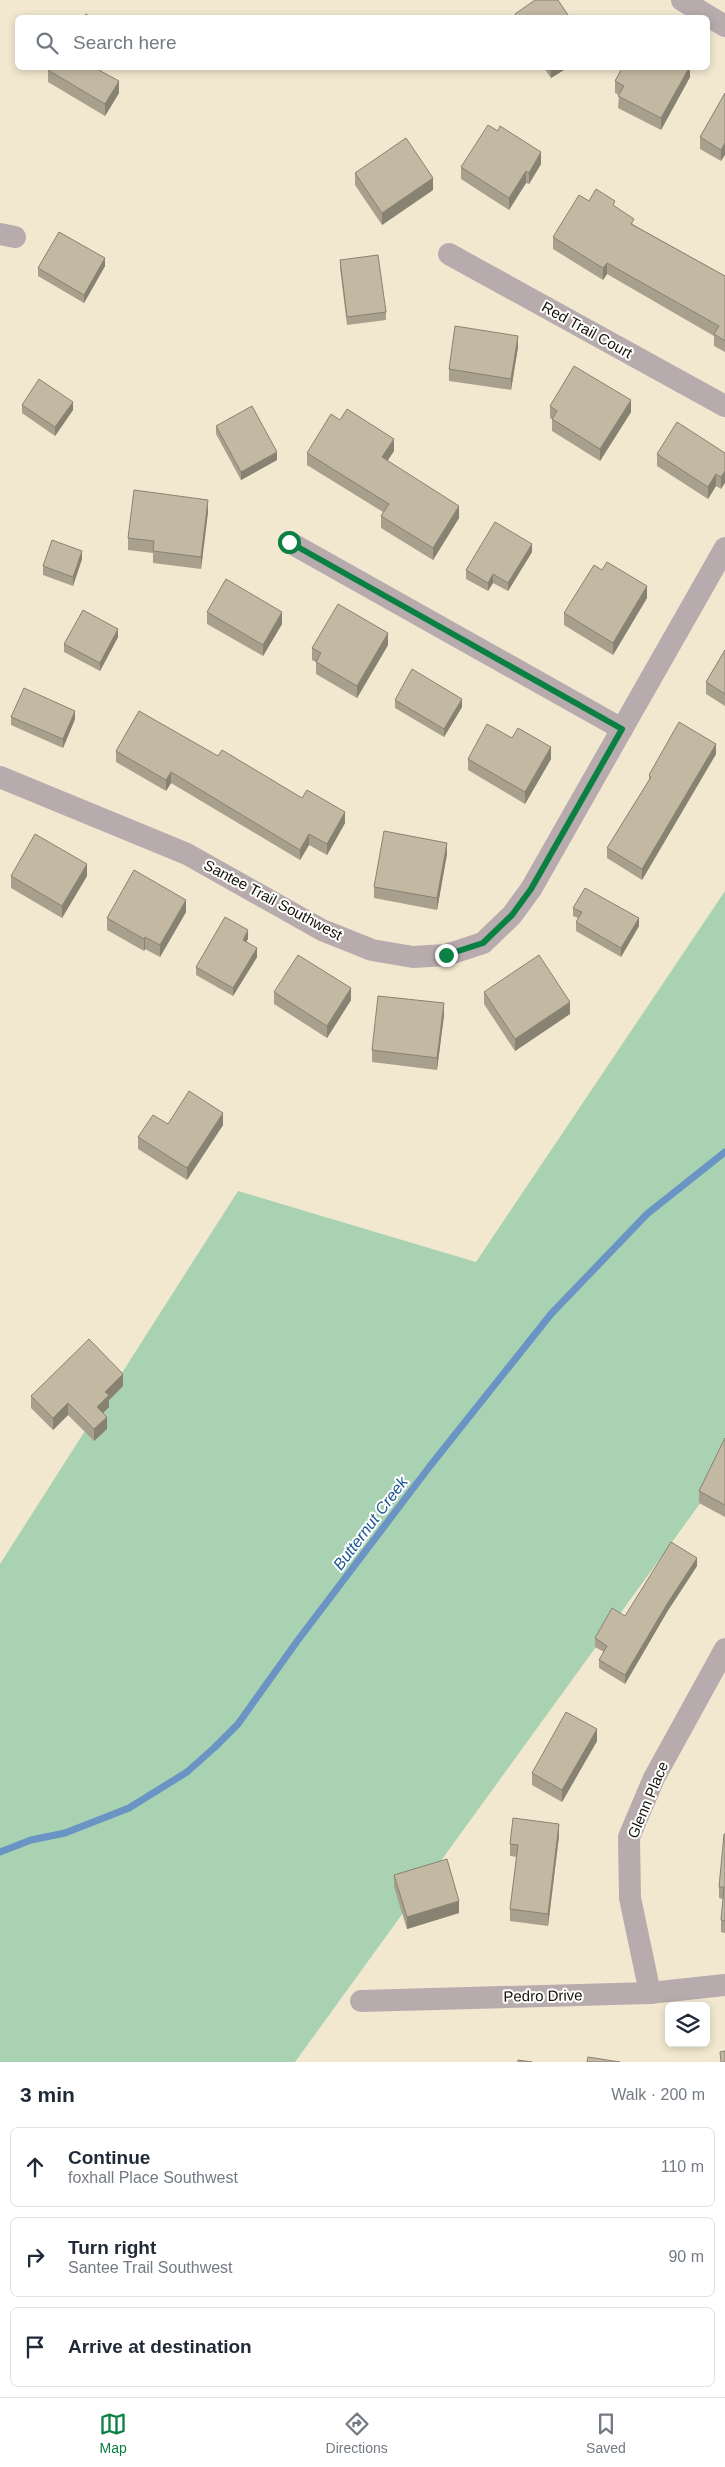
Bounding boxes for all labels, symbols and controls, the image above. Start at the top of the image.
search box [15,15,710,70]
icon: search [33,29,61,57]
text: Search here [73,32,177,53]
street label: Red Trail Court [539,298,636,362]
route start [278,531,301,554]
street label: Santee Trail Southwest [201,856,346,944]
route end [435,944,458,967]
water label: Butternut Creek [330,1473,412,1573]
street label: Glenn Place [624,1759,671,1841]
street label: Pedro Drive [503,1986,583,2005]
map controls [665,2002,710,2047]
button: layers [665,2002,710,2047]
text: 3 min [20,2083,75,2106]
text: Walk · 200 m [611,2086,705,2103]
text: Continue [68,2147,150,2168]
icon: ahead [21,2153,49,2181]
text: 110 m [661,2158,704,2175]
text: foxhall Place Southwest [68,2169,238,2186]
text: Turn right [68,2237,156,2258]
icon: right [21,2243,49,2271]
text: 90 m [668,2248,704,2265]
text: Santee Trail Southwest [68,2259,233,2276]
icon: arrive [21,2333,49,2361]
text: Arrive at destination [68,2336,252,2357]
tab: Map [99,2410,127,2456]
tab: Directions [326,2410,388,2456]
tab: Saved [586,2410,626,2456]

